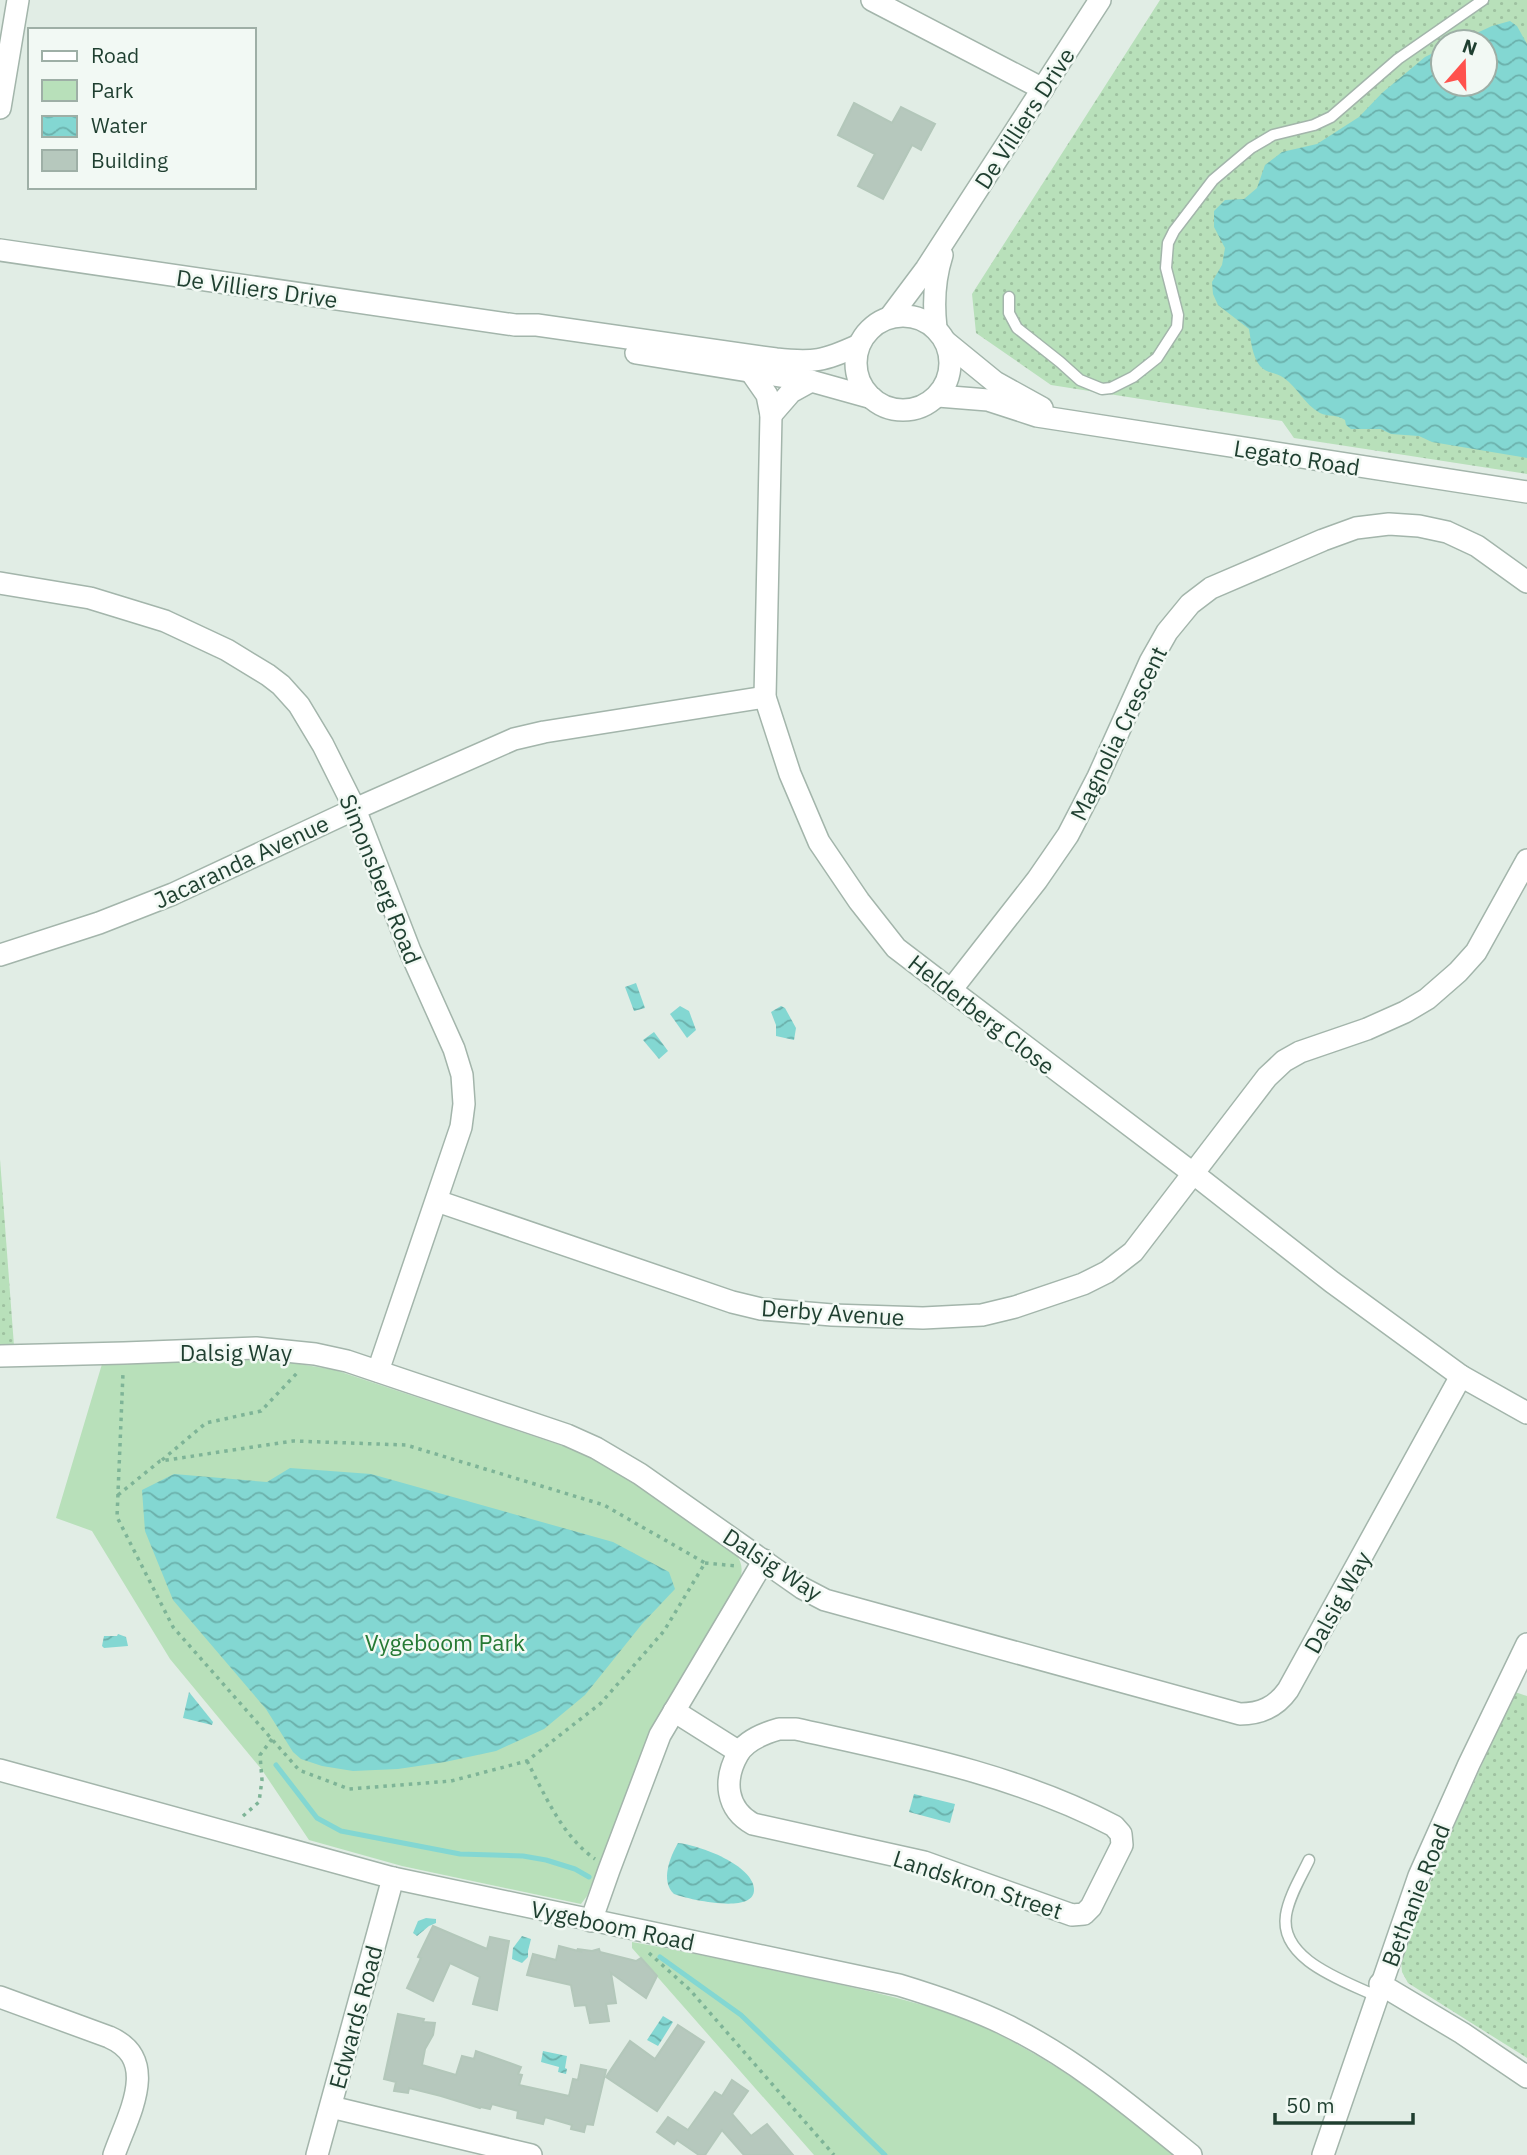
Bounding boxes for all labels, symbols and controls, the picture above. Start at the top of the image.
legend [28,28,256,189]
north arrow [1429,28,1499,98]
text: N [1459,33,1480,61]
text: Road [91,41,139,69]
street label: De Villiers Drive [967,42,1081,194]
text: Park [91,76,134,104]
text: Water [91,111,148,139]
text: Building [91,146,168,174]
street label: De Villiers Drive [174,262,340,314]
street label: Legato Road [1232,432,1362,482]
street label: Magnolia Crescent [1063,641,1173,825]
street label: Simonsberg Road [333,790,429,968]
street label: Jacaranda Avenue [149,807,333,915]
street label: Helderberg Close [903,947,1061,1081]
street label: Derby Avenue [760,1292,906,1332]
street label: Dalsig Way [180,1337,293,1367]
street label: Dalsig Way [718,1521,829,1607]
street label: Dalsig Way [1297,1545,1378,1658]
park label: Vygeboom Park [365,1627,525,1657]
street label: Bethanie Road [1374,1819,1456,1971]
street label: Landskron Street [890,1842,1066,1926]
street label: Vygeboom Road [528,1893,698,1957]
street label: Edwards Road [321,1942,389,2092]
scale bar [1275,2082,1413,2126]
text: 50 m [1286,2091,1335,2119]

